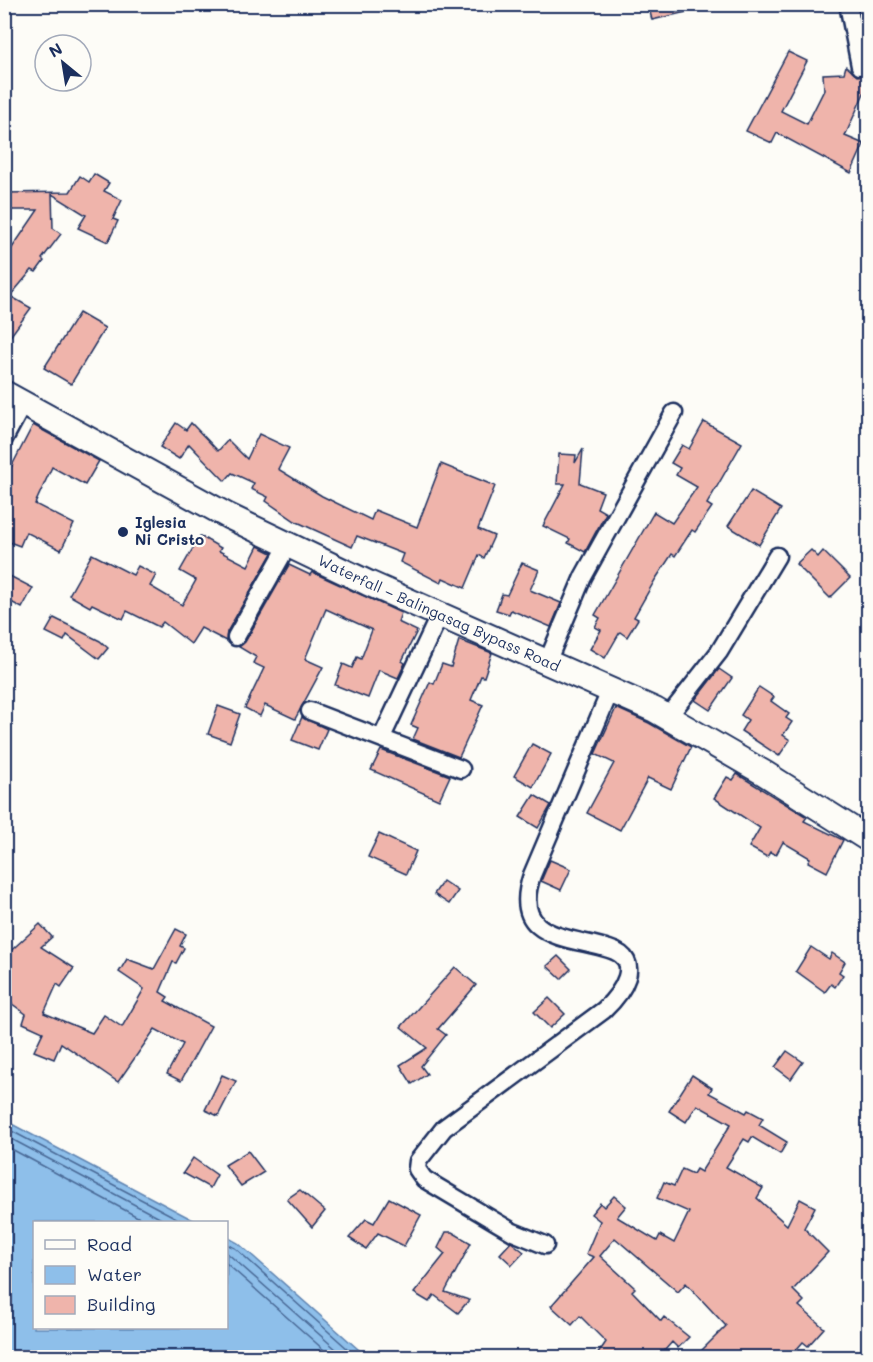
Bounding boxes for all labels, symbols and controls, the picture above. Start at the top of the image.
north arrow [33,33,93,93]
text: N [45,37,66,62]
place label: Iglesia Ni Cristo [135,512,204,549]
marker: Iglesia Ni Cristo [116,525,130,539]
street label: Waterfall ‒ Balingasag Bypass Road [315,550,563,676]
legend [33,1221,228,1329]
text: Road [87,1232,132,1256]
text: Water [87,1262,142,1286]
text: Building [87,1292,155,1316]

